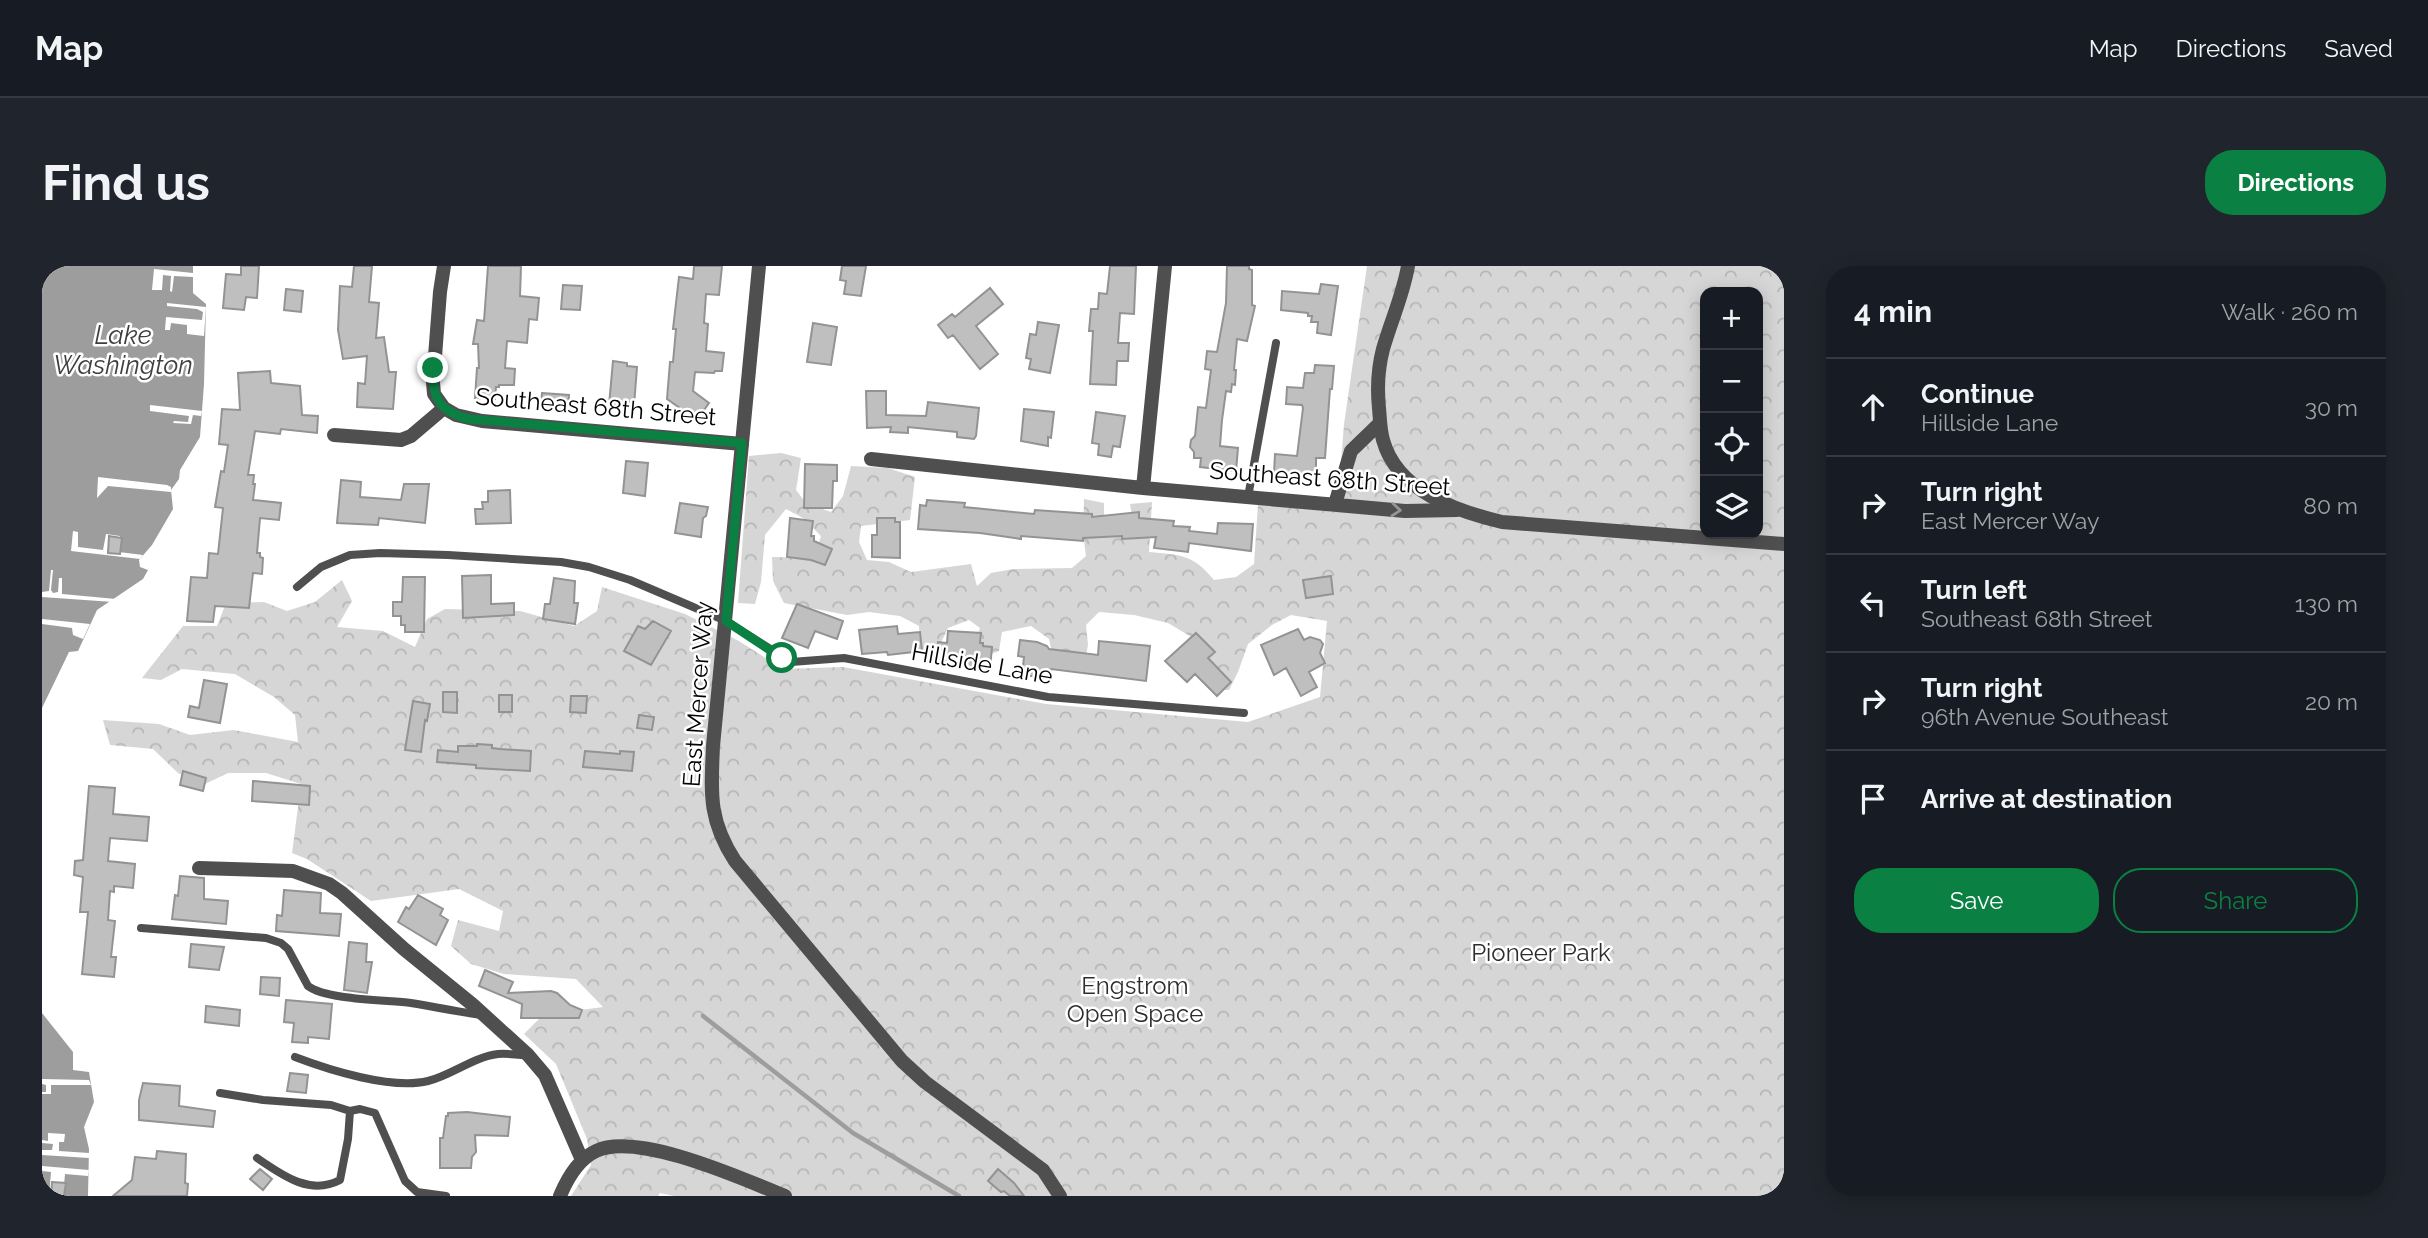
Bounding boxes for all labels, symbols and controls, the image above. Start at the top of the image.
text: Map [35,29,103,68]
text: Map [2089,34,2138,63]
text: Directions [2176,34,2286,63]
text: Saved [2324,34,2393,63]
button: Directions [2205,150,2386,215]
text: Find us [42,154,210,211]
map controls [1700,287,1763,539]
button: + [1700,287,1763,350]
text: 4 min [1854,294,1932,329]
text: Walk · 260 m [2221,298,2358,325]
water label: Lake Washington [53,320,193,380]
button: − [1700,350,1763,413]
route end [417,352,448,383]
text: Continue [1921,379,2034,409]
street label: Southeast 68th Street [475,382,718,431]
icon: ahead [1854,388,1892,426]
text: 30 m [2305,394,2358,421]
text: Hillside Lane [1921,409,2058,436]
button: locate [1700,413,1763,476]
street label: Southeast 68th Street [1209,456,1451,501]
button: layers [1700,476,1763,539]
text: Turn right [1921,477,2042,507]
icon: right [1854,486,1892,524]
text: 80 m [2303,492,2358,519]
one-way arrow [1390,502,1401,517]
text: East Mercer Way [1921,507,2099,534]
text: Turn left [1921,575,2027,605]
icon: left [1854,584,1892,622]
text: 130 m [2295,590,2358,617]
street label: East Mercer Way [677,600,718,788]
text: Southeast 68th Street [1921,605,2152,632]
street label: Hillside Lane [909,637,1055,690]
route start [766,642,797,673]
text: Turn right [1921,673,2042,703]
icon: right [1854,682,1892,720]
text: 20 m [2305,688,2358,715]
text: 96th Avenue Southeast [1921,703,2168,730]
icon: arrive [1854,780,1892,818]
text: Arrive at destination [1921,784,2172,814]
button: Save [1854,868,2099,933]
button: Share [2113,868,2358,933]
park label: Pioneer Park [1471,938,1611,967]
park label: Engstrom Open Space [1067,971,1203,1028]

